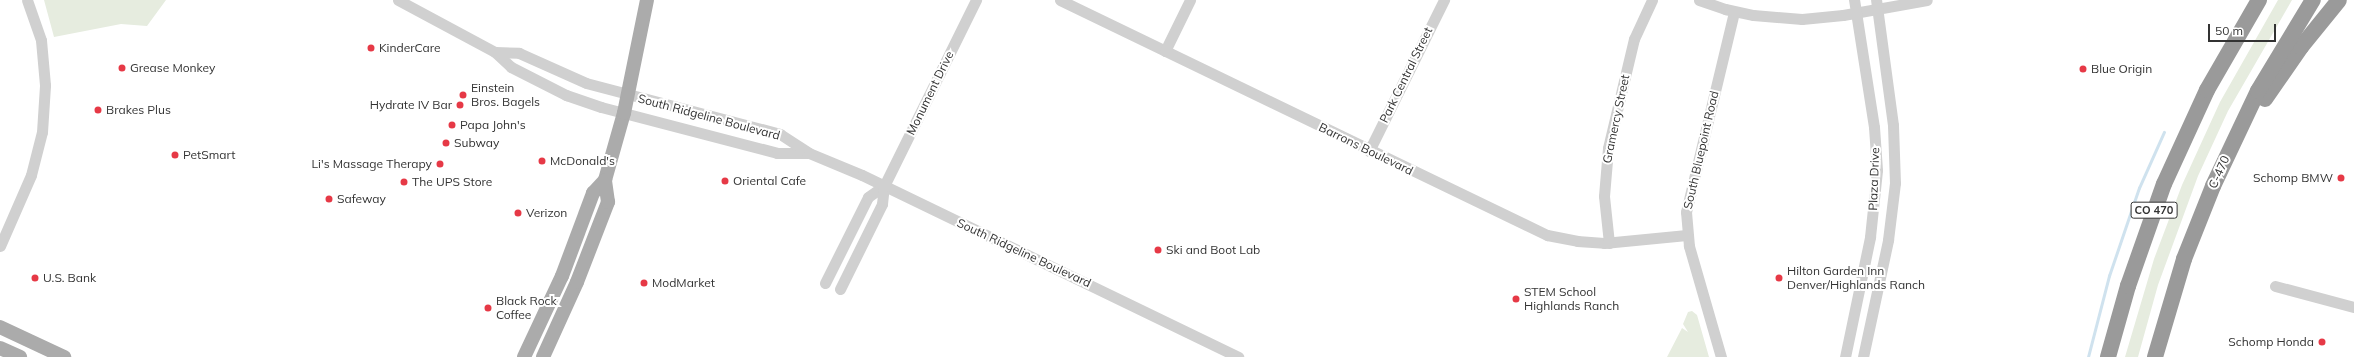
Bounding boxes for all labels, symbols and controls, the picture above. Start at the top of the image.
scale bar [2210,16,2278,42]
text: 50 m [2215,23,2243,38]
street label: Park Central Street [1377,25,1435,125]
place label: KinderCare [379,41,441,55]
marker: KinderCare [366,43,376,53]
street label: Monument Drive [903,49,957,137]
place label: Grease Monkey [130,61,215,75]
place label: Blue Origin [2091,62,2152,76]
marker: Grease Monkey [117,63,127,73]
marker: Blue Origin [2078,64,2088,74]
street label: Gramercy Street [1600,73,1632,165]
place label: Einstein Bros. Bagels [471,81,540,109]
marker: Einstein Bros. Bagels [458,90,468,100]
street label: South Bluepoint Road [1680,90,1722,210]
street label: South Ridgeline Boulevard [636,91,782,143]
place label: Hydrate IV Bar [370,98,452,112]
marker: Hydrate IV Bar [455,100,465,110]
place label: Brakes Plus [106,103,171,117]
marker: Brakes Plus [93,105,103,115]
place label: Papa John's [460,118,526,132]
marker: Papa John's [447,120,457,130]
street label: Barrons Boulevard [1316,120,1416,178]
place label: Subway [454,136,499,150]
marker: Subway [441,138,451,148]
street label: Plaza Drive [1866,147,1882,211]
place label: PetSmart [183,148,235,162]
marker: PetSmart [170,150,180,160]
street label: C-470 [2205,153,2233,191]
place label: McDonald's [550,154,615,168]
marker: McDonald's [537,156,547,166]
place label: Li's Massage Therapy [312,157,432,171]
marker: Li's Massage Therapy [435,159,445,169]
place label: Schomp BMW [2253,171,2333,185]
marker: Schomp BMW [2336,173,2346,183]
place label: Oriental Cafe [733,174,806,188]
place label: The UPS Store [412,175,492,189]
marker: Oriental Cafe [720,176,730,186]
marker: The UPS Store [399,177,409,187]
place label: Safeway [337,192,386,206]
marker: Safeway [324,194,334,204]
road number: CO 470 [2130,201,2178,219]
place label: Verizon [526,206,567,220]
marker: Verizon [513,208,523,218]
street label: South Ridgeline Boulevard [955,216,1093,290]
place label: Ski and Boot Lab [1166,243,1260,257]
marker: Ski and Boot Lab [1153,245,1163,255]
place label: Hilton Garden Inn Denver/Highlands Ranch [1787,264,1925,292]
place label: U.S. Bank [43,271,96,285]
marker: U.S. Bank [30,273,40,283]
marker: Hilton Garden Inn Denver/Highlands Ranch [1774,273,1784,283]
place label: ModMarket [652,276,715,290]
marker: ModMarket [639,278,649,288]
place label: STEM School Highlands Ranch [1524,285,1619,313]
place label: Black Rock Coffee [496,294,557,322]
marker: STEM School Highlands Ranch [1511,294,1521,304]
marker: Black Rock Coffee [483,303,493,313]
place label: Schomp Honda [2228,335,2314,349]
marker: Schomp Honda [2317,337,2327,347]

